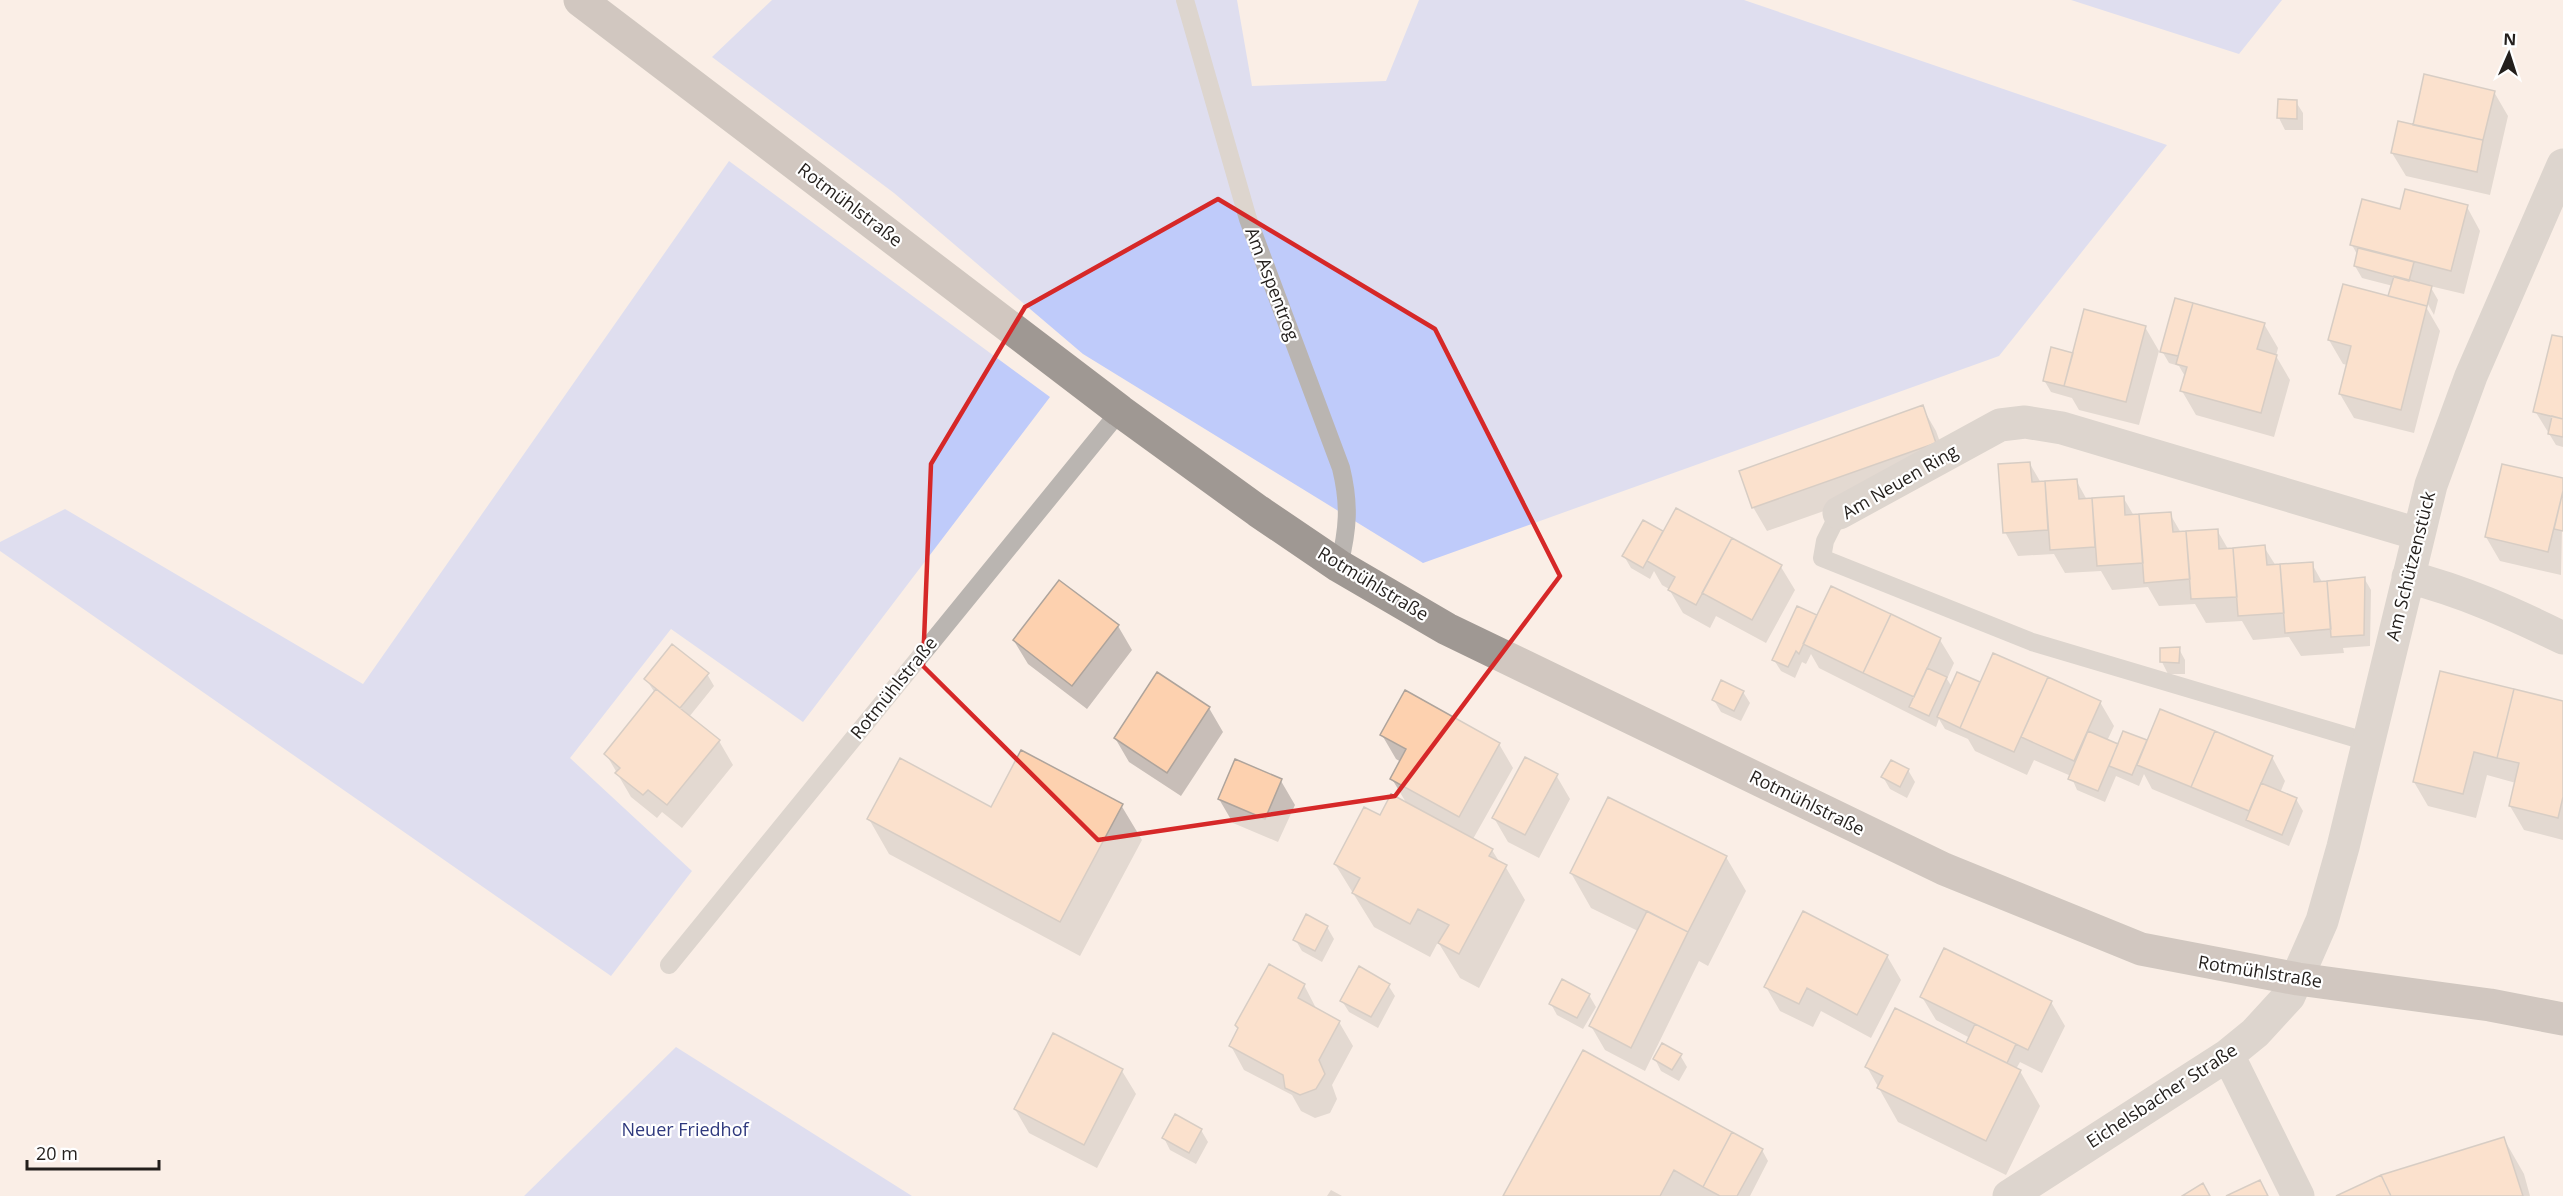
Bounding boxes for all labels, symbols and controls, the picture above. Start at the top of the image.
north arrow [2479,24,2539,84]
text: N [2503,28,2517,50]
street label: Rotmühlstraße [793,157,908,251]
street label: Am Aspentrog [1240,224,1306,344]
street label: Am Neuen Ring [1837,438,1962,524]
street label: Am Schützenstück [2380,488,2440,643]
street label: Rotmühlstraße [1314,541,1433,626]
street label: Rotmühlstraße [844,631,942,744]
street label: Rotmühlstraße [1746,764,1869,840]
street label: Rotmühlstraße [2196,949,2324,993]
street label: Eichelsbacher Straße [2081,1037,2241,1153]
park label: Neuer Friedhof [621,1117,749,1141]
scale bar [27,1133,159,1171]
text: 20 m [36,1141,78,1165]

